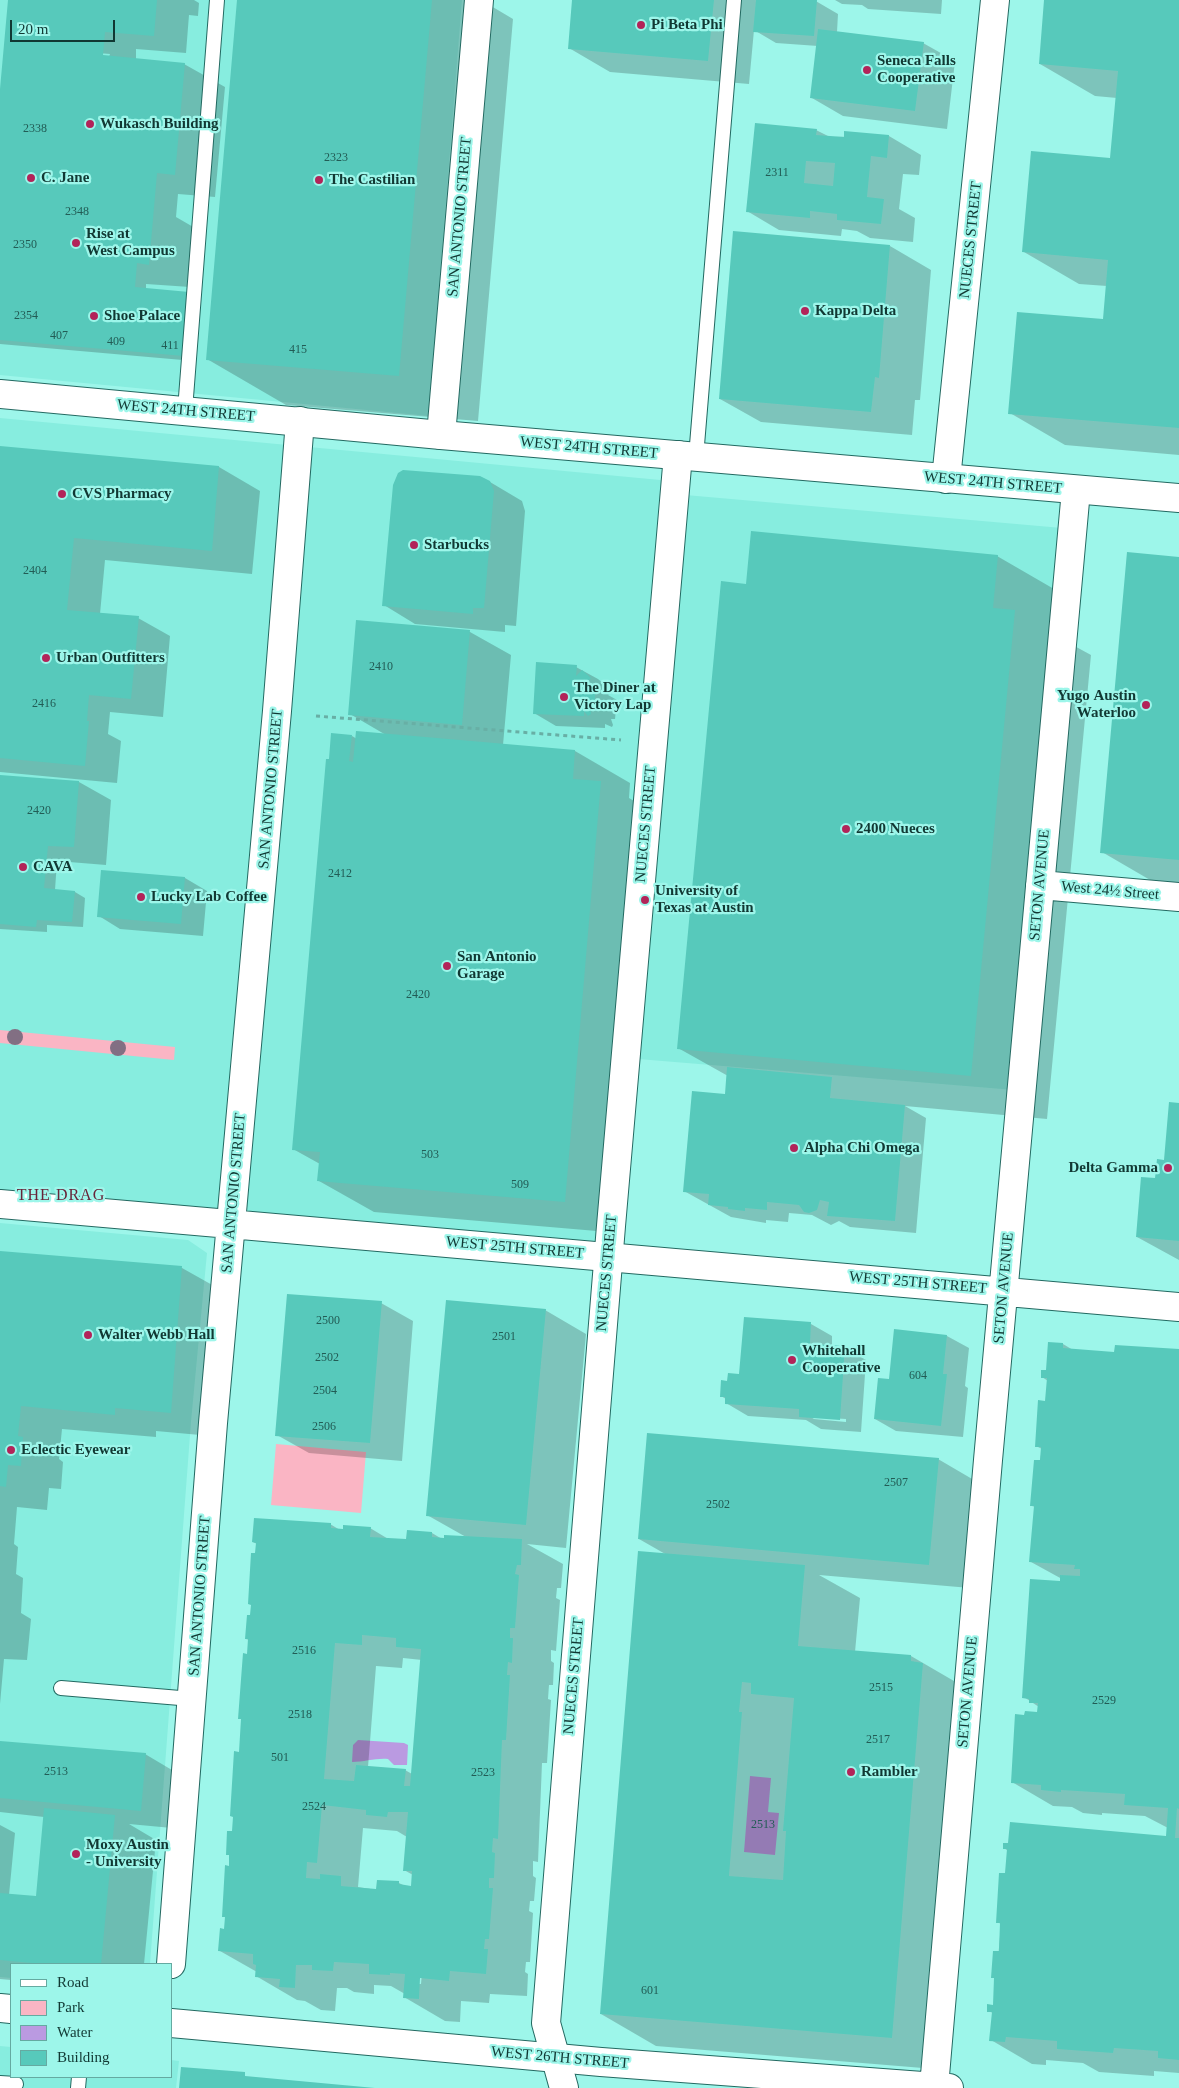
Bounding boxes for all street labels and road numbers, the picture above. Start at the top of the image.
street label: SAN ANTONIO STREET [444,136,476,298]
street label: NUECES STREET [956,181,986,299]
street label: WEST 24TH STREET [116,396,256,426]
street label: WEST 24TH STREET [519,433,659,463]
street label: WEST 24TH STREET [923,468,1063,498]
street label: SAN ANTONIO STREET [255,708,287,870]
street label: NUECES STREET [632,765,660,883]
street label: SETON AVENUE [1026,829,1054,941]
street label: West 24½ Street [1060,878,1160,904]
street label: SAN ANTONIO STREET [218,1112,250,1274]
street label: NUECES STREET [593,1214,621,1332]
street label: SETON AVENUE [990,1232,1018,1344]
street label: WEST 25TH STREET [445,1233,585,1263]
street label: WEST 25TH STREET [848,1268,988,1298]
street label: SAN ANTONIO STREET [185,1515,215,1677]
street label: NUECES STREET [560,1617,588,1735]
street label: SETON AVENUE [954,1636,982,1748]
street label: WEST 26TH STREET [490,2043,630,2073]

